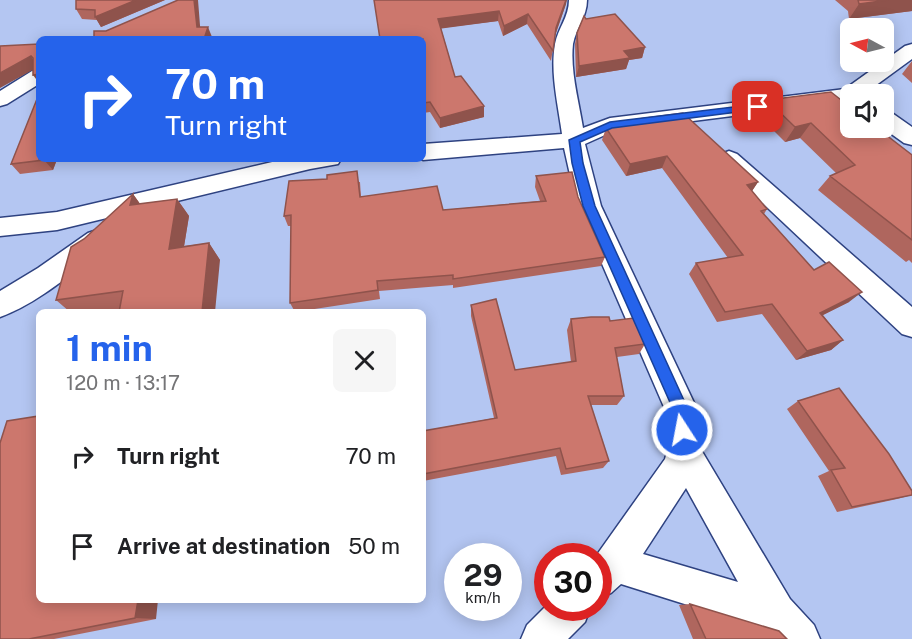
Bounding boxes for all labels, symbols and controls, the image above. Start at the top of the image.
north arrow [840,18,894,72]
map controls [840,18,894,138]
text: 70 m [165,59,265,108]
icon: right [66,60,144,138]
pin [732,81,783,132]
button: sound [840,84,894,138]
icon: arrive [741,90,774,123]
text: Turn right [165,109,288,141]
text: 1 min [66,327,153,369]
button: close [333,329,396,392]
text: 120 m · 13:17 [66,371,180,395]
position arrow [650,398,714,462]
icon: right [66,440,99,473]
text: Turn right [117,443,220,469]
text: 70 m [345,443,396,469]
icon: arrive [66,530,99,563]
text: Arrive at destination [117,533,330,559]
text: 50 m [348,533,400,559]
speed limit sign: 30 [534,543,612,621]
text: 29 [464,557,502,593]
text: km/h [465,589,501,606]

